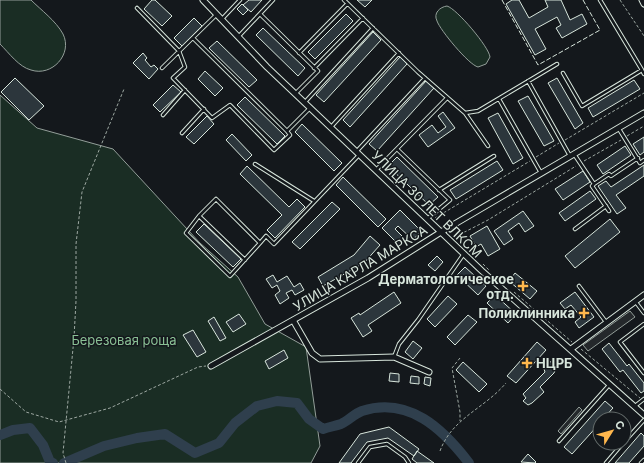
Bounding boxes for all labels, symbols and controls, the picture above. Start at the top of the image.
street label: УЛИЦА 30 ЛЕТ ВЛКСМ [369,147,485,261]
street label: УЛИЦА КАРЛА МАРКСА [290,222,430,314]
place label: Дерматологическое отд. [378,271,514,302]
marker: Дерматологическое отд. [517,280,529,292]
place label: Поликлинника [478,305,575,321]
marker: Поликлинника [578,307,590,319]
park label: Березовая роща [71,332,177,348]
place label: НЦРБ [536,355,573,371]
marker: НЦРБ [521,357,533,369]
north arrow [592,411,632,451]
text: С [612,418,628,432]

